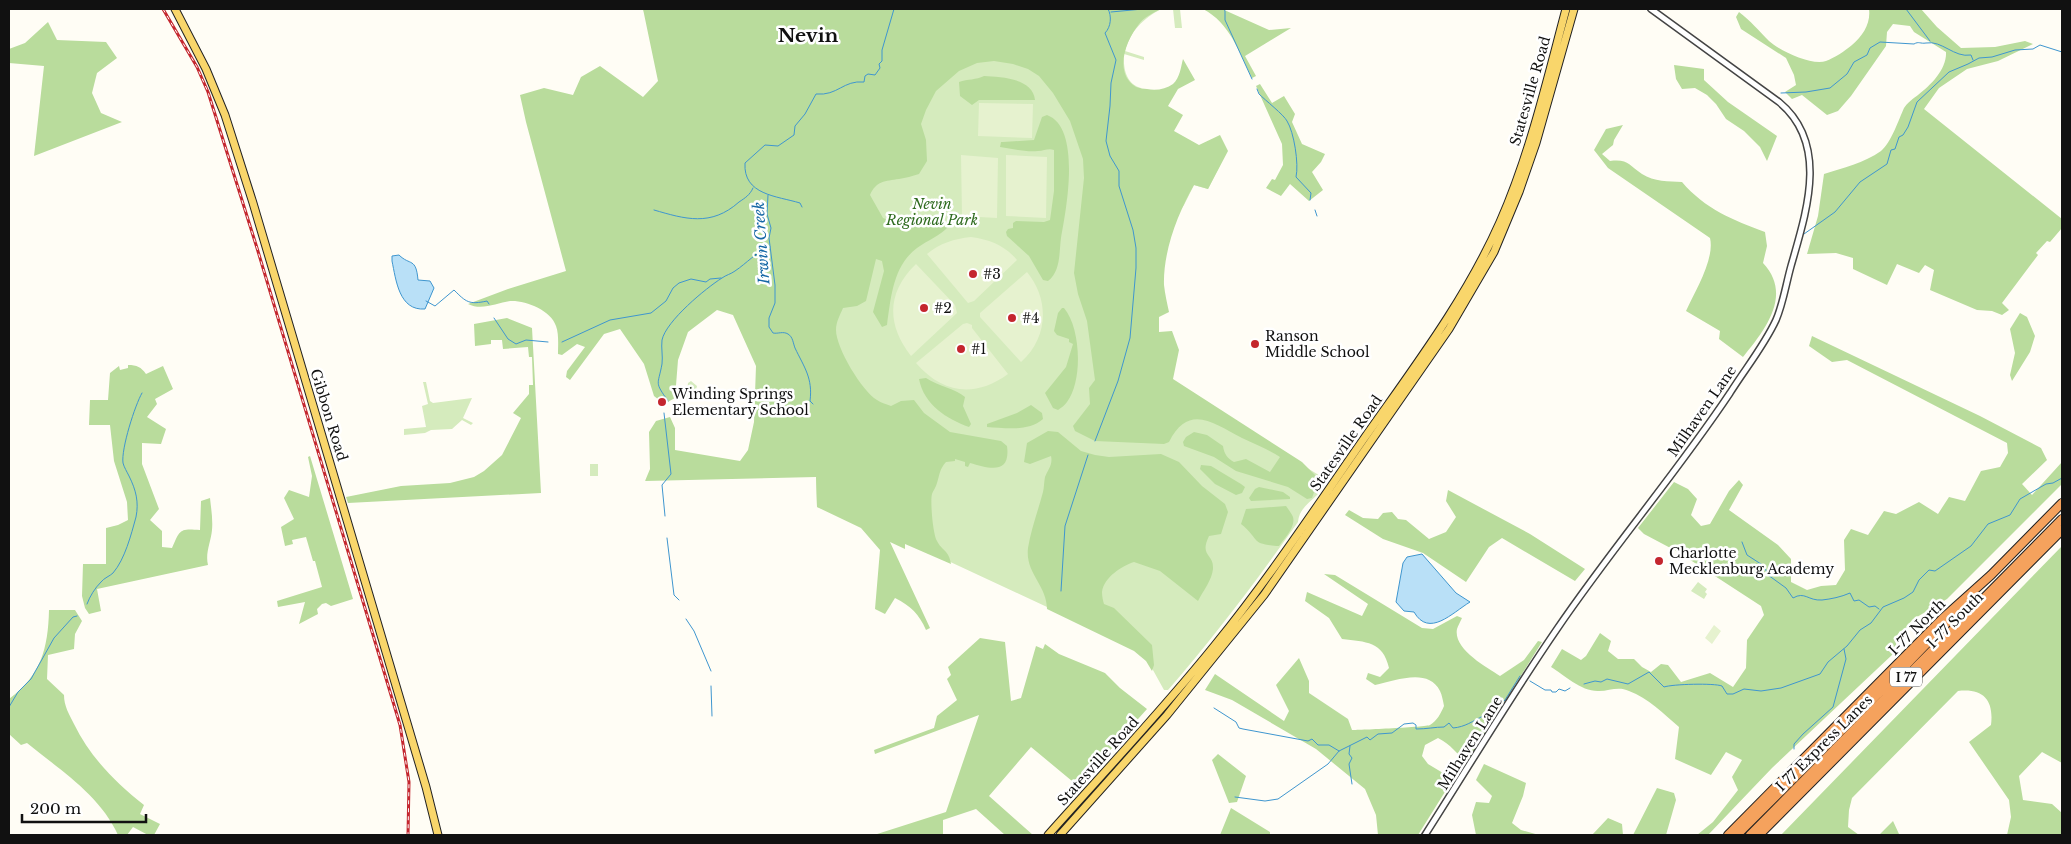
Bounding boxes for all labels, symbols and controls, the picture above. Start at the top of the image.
district label: Nevin [778,24,839,47]
street label: Statesville Road [1506,34,1554,148]
park label: Nevin Regional Park [885,195,978,229]
water label: Irwin Creek [749,201,773,286]
place label: #3 [983,265,1001,283]
marker: #3 [967,268,979,280]
place label: #2 [934,299,952,317]
marker: #2 [918,302,930,314]
place label: #4 [1022,309,1040,327]
marker: #4 [1006,312,1018,324]
place label: Ranson Middle School [1265,327,1370,361]
marker: Ranson Middle School [1249,338,1261,350]
place label: #1 [971,340,987,358]
marker: #1 [955,343,967,355]
street label: Milhaven Lane [1664,362,1740,460]
street label: Gibbon Road [306,367,352,464]
place label: Winding Springs Elementary School [671,385,809,419]
street label: Statesville Road [1306,391,1386,495]
marker: Winding Springs Elementary School [656,396,668,408]
place label: Charlotte Mecklenburg Academy [1669,544,1834,578]
marker: Charlotte Mecklenburg Academy [1653,555,1665,567]
street label: I-77 South [1923,588,1987,652]
street label: I-77 North [1885,595,1949,659]
road number: I 77 [1890,668,1922,686]
street label: I 77 Express Lanes [1772,691,1876,795]
street label: Milhaven Lane [1434,693,1506,793]
street label: Statesville Road [1053,712,1143,809]
scale bar [22,792,146,824]
text: 200 m [30,799,81,818]

